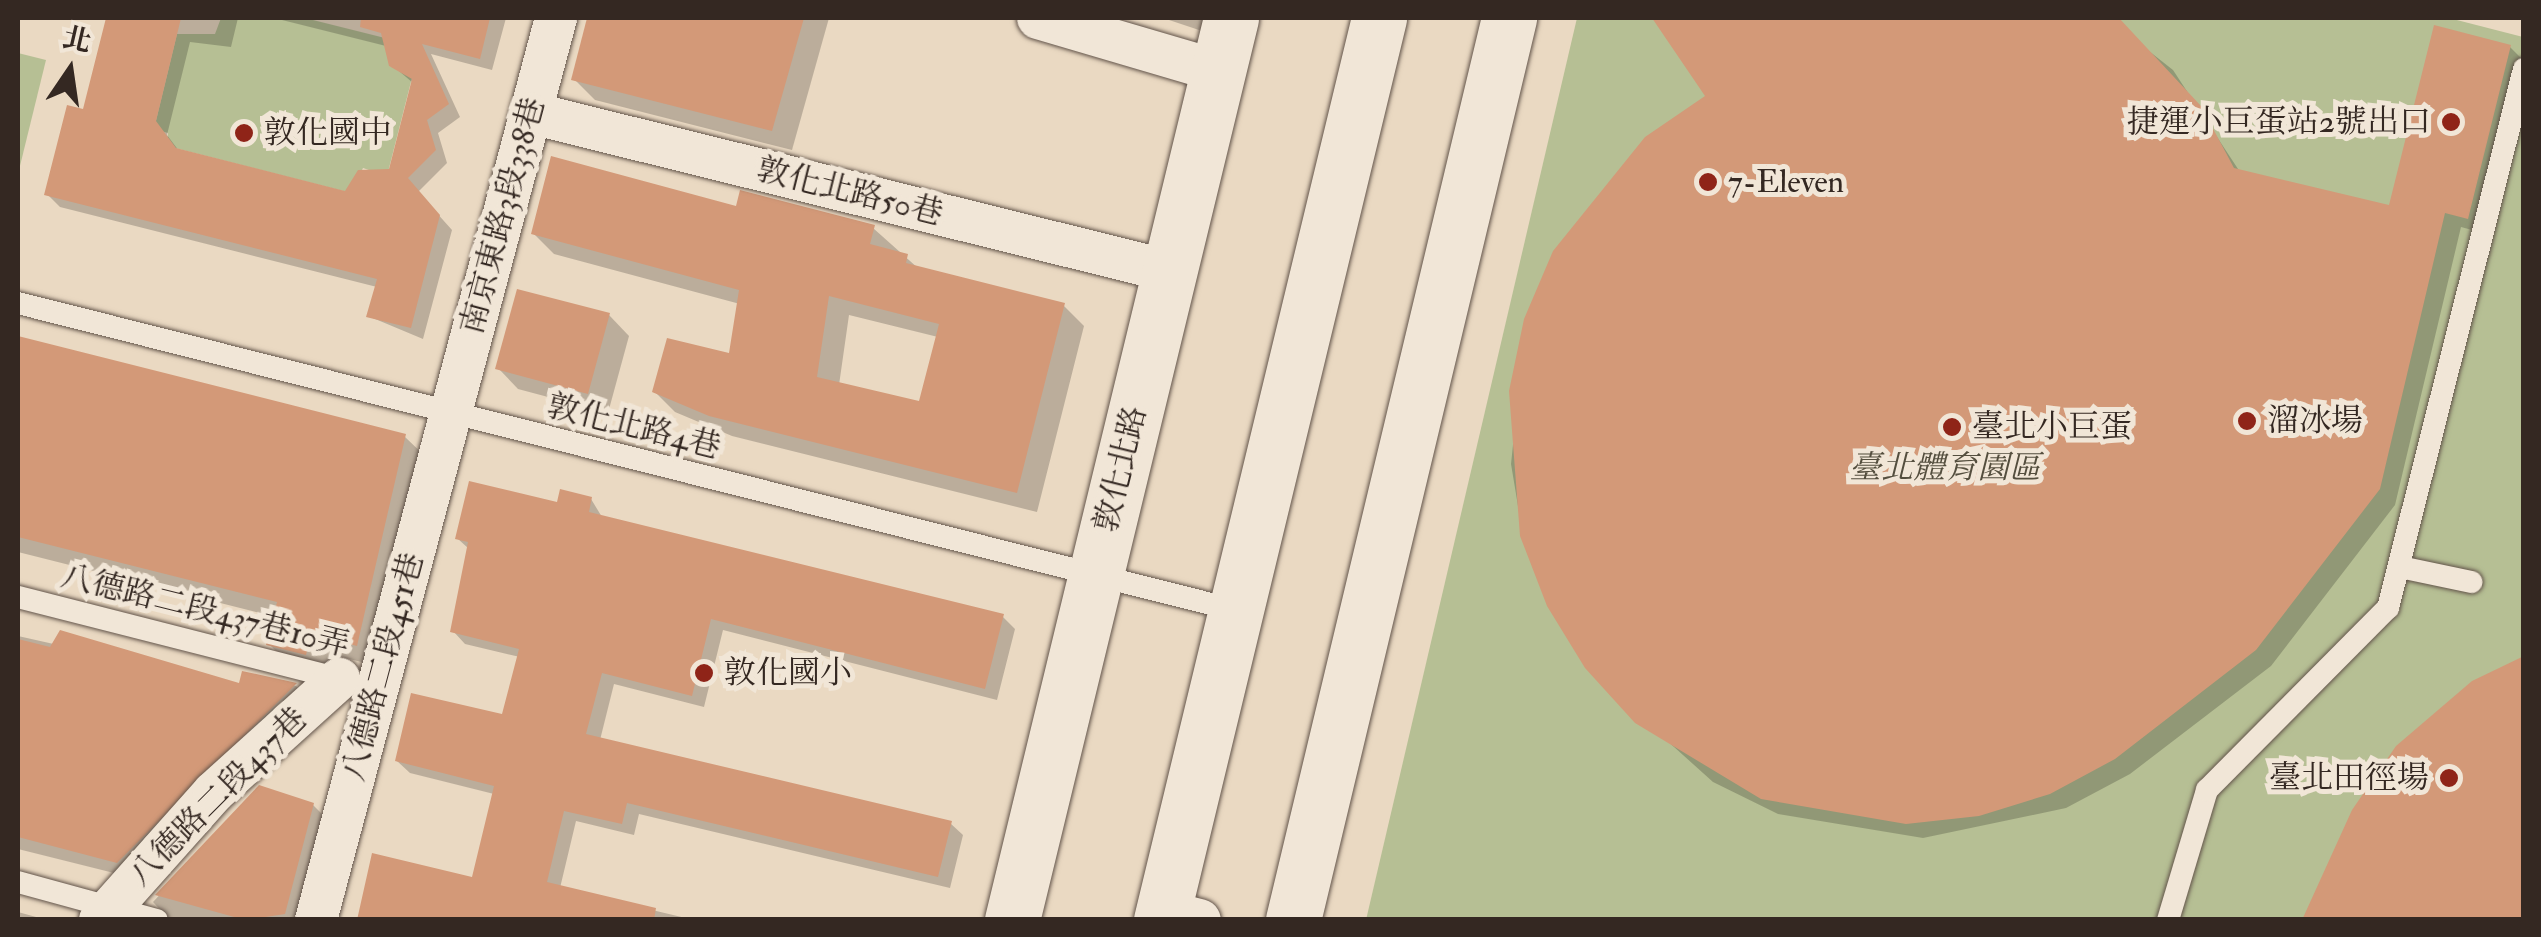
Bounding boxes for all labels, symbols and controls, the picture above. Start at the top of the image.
north arrow [20,20,120,120]
text: 北 [59,20,94,60]
street label: 南京東路3段338巷 [453,93,553,339]
place label: 捷運小巨蛋站2號出口 [2127,103,2431,141]
marker: 捷運小巨蛋站2號出口 [2440,111,2462,133]
place label: 敦化國中 [264,114,392,152]
marker: 敦化國中 [233,122,255,144]
street label: 敦化北路50巷 [753,150,947,234]
place label: 7-Eleven [1728,163,1844,201]
marker: 7-Eleven [1697,171,1719,193]
street label: 敦化北路4巷 [543,387,725,467]
street label: 敦化北路 [1087,402,1155,536]
place label: 溜冰場 [2267,402,2363,440]
place label: 臺北小巨蛋 [1972,408,2132,446]
marker: 溜冰場 [2236,410,2258,432]
marker: 臺北小巨蛋 [1941,416,1963,438]
park label: 臺北體育園區 [1849,449,2041,487]
street label: 八德路二段451巷 [334,549,432,785]
street label: 八德路二段437巷10弄 [57,557,353,665]
place label: 敦化國小 [724,654,852,692]
marker: 敦化國小 [693,662,715,684]
street label: 八德路二段437巷 [121,700,315,894]
place label: 臺北田徑場 [2269,759,2429,797]
marker: 臺北田徑場 [2438,767,2460,789]

